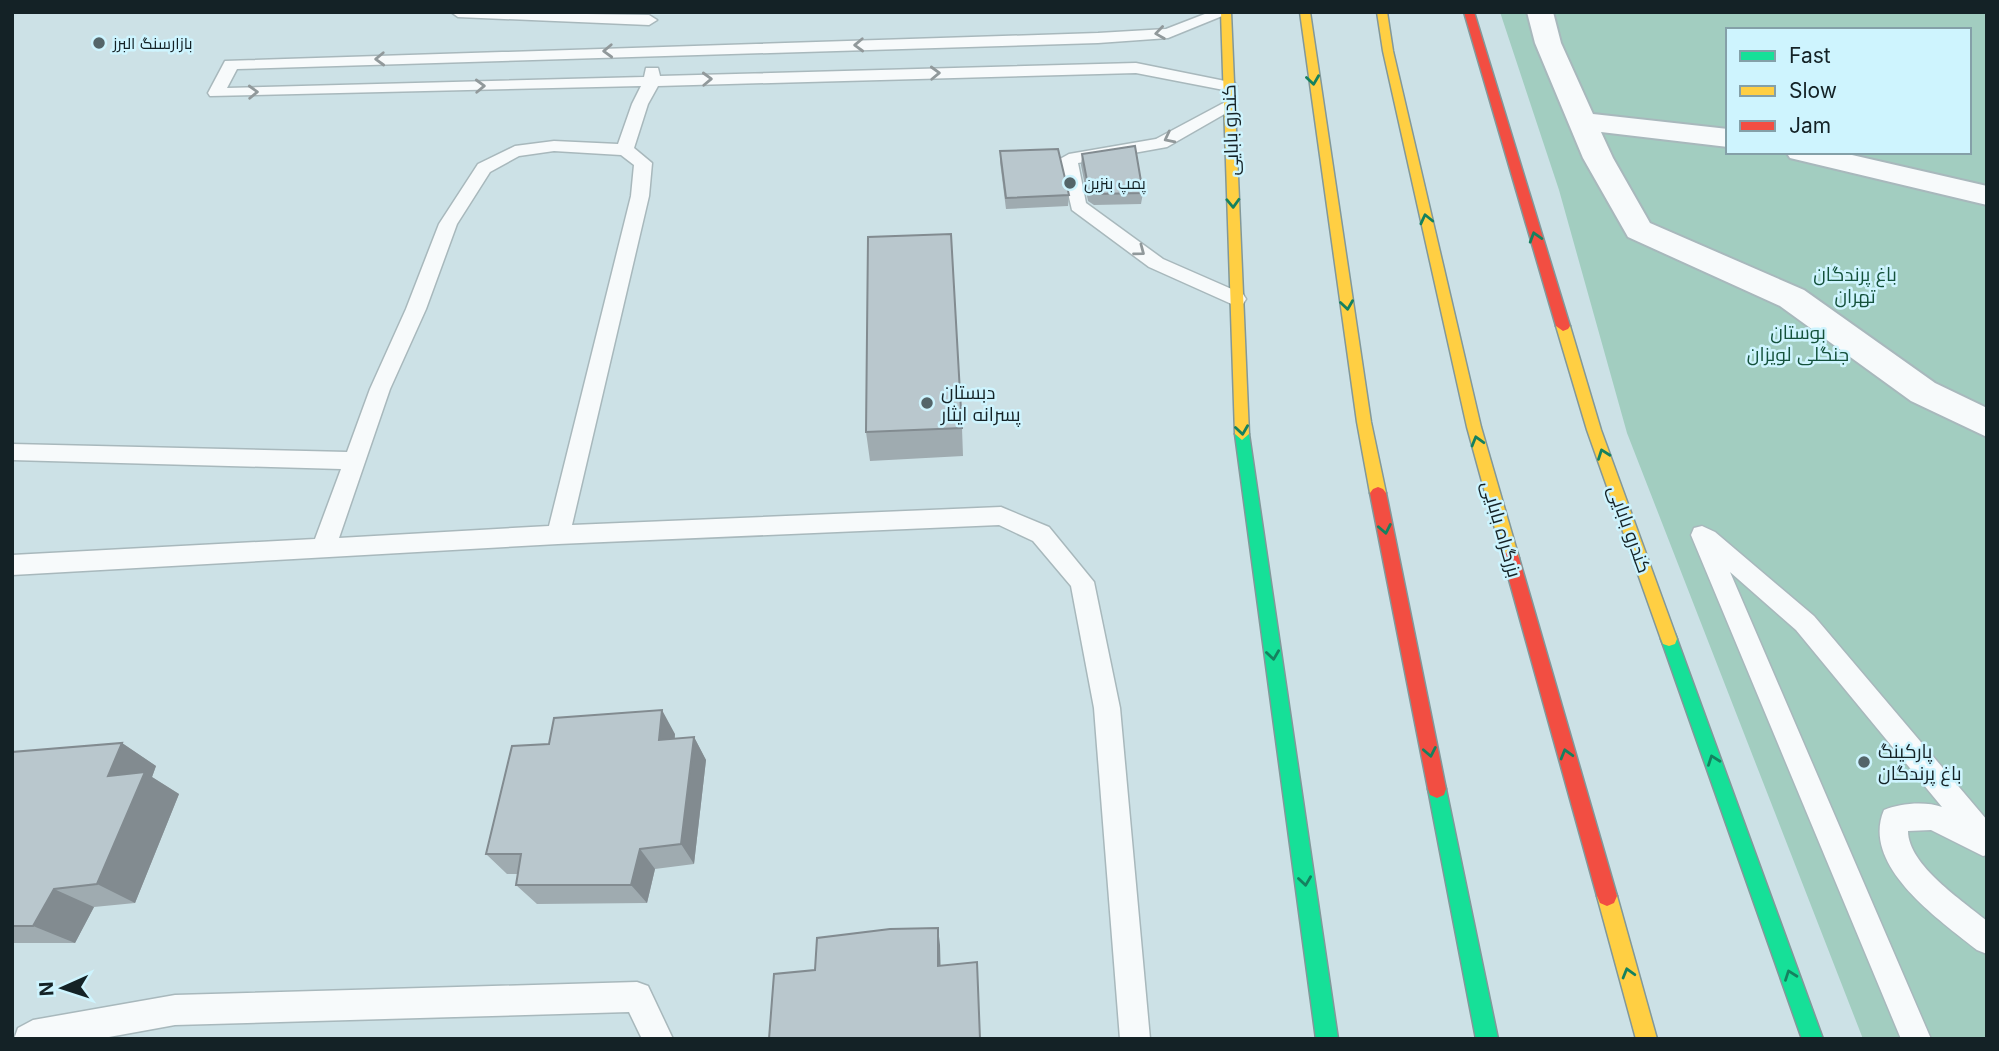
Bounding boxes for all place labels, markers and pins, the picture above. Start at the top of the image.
place label: بازارسنگ البرز [112,33,193,53]
marker: بازارسنگ البرز [91,35,107,51]
place label: پمپ بنزین [1084,173,1147,195]
marker: پمپ بنزین [1062,175,1078,191]
place label: دبستان پسرانه ایثار [940,381,1021,427]
marker: دبستان پسرانه ایثار [919,395,935,411]
place label: پارکینگ باغ پرندگان [1878,740,1962,787]
marker: پارکینگ باغ پرندگان [1856,754,1872,770]

